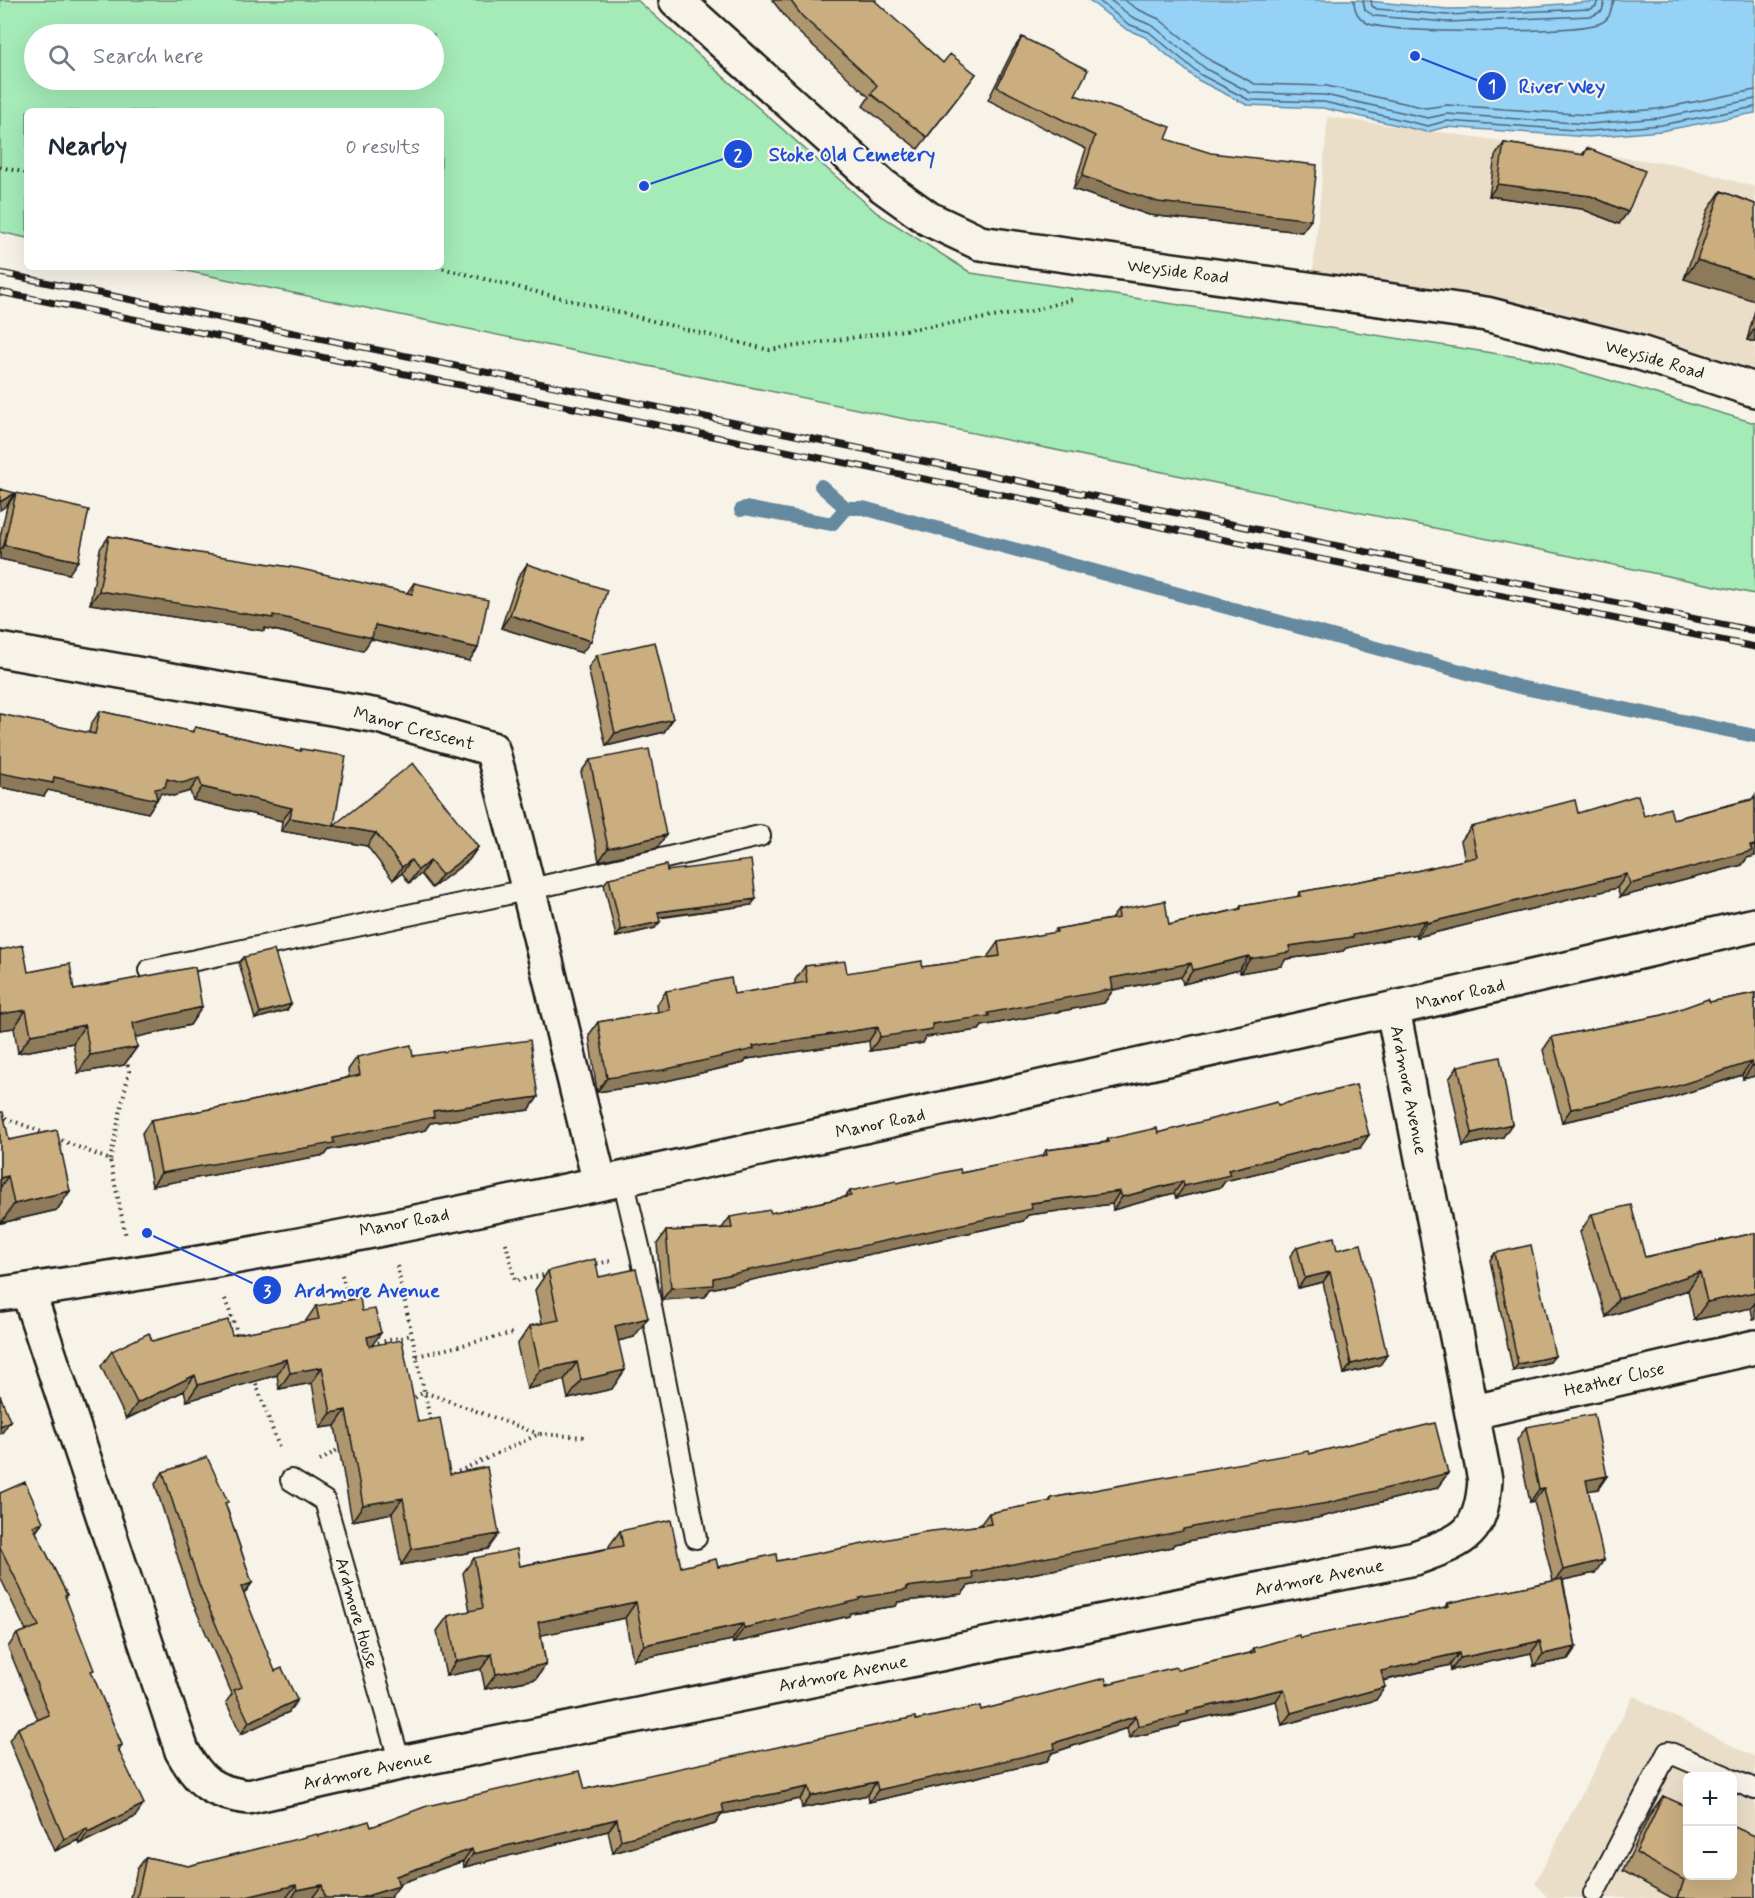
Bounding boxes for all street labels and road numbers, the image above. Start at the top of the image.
street label: Weyside Road [1126,254,1230,290]
street label: Weyside Road [1602,334,1707,386]
street label: Manor Crescent [351,701,477,757]
street label: Manor Road [1413,973,1507,1017]
street label: Ardmore Avenue [1384,1024,1432,1157]
street label: Manor Road [833,1103,927,1145]
street label: Manor Road [357,1203,451,1243]
street label: Heather Close [1562,1357,1667,1403]
street label: Ardmore Avenue [1253,1554,1386,1602]
street label: Ardmore House [329,1555,383,1672]
street label: Ardmore Avenue [777,1650,910,1698]
street label: Ardmore Avenue [301,1746,434,1796]

